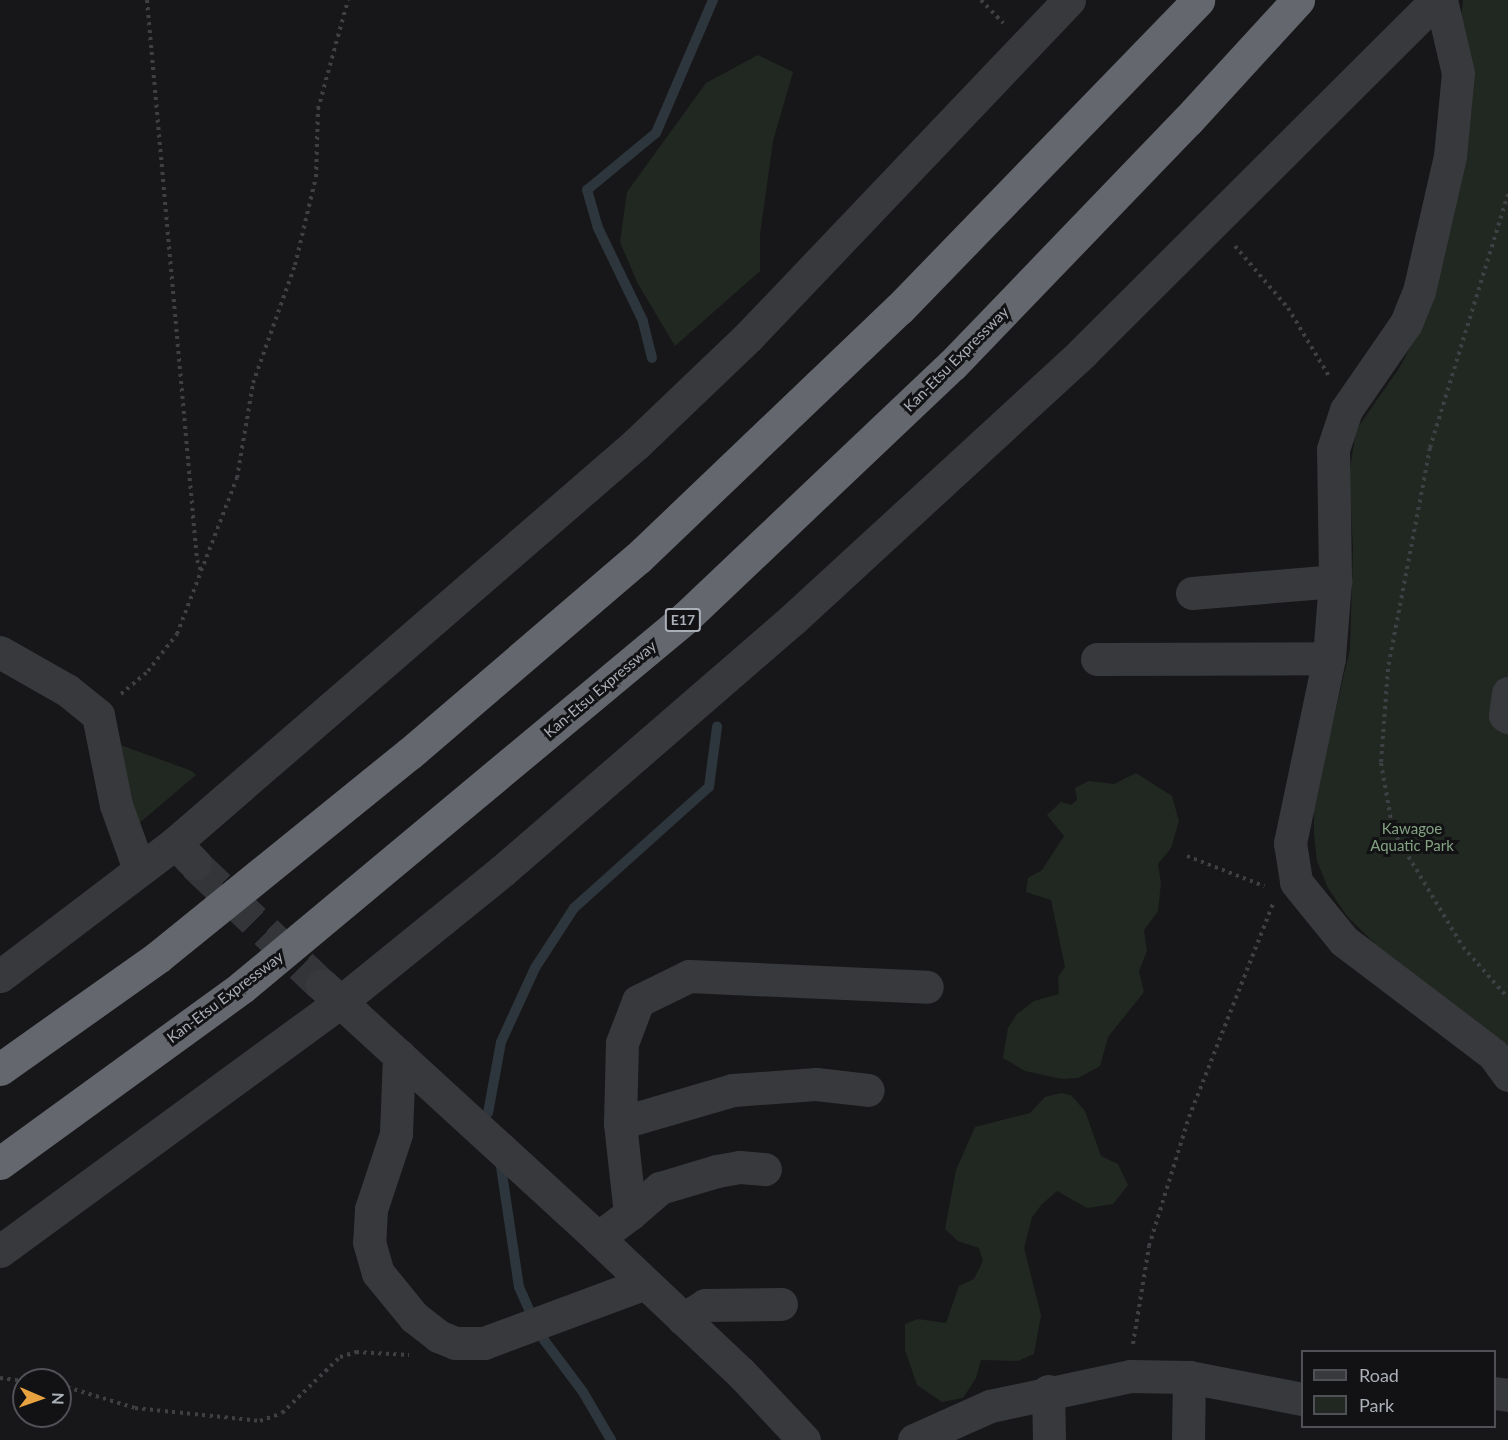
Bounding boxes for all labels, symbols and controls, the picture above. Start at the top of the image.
street label: Kan-Etsu Expressway [900,303,1012,415]
road number: E17 [664,609,702,631]
street label: Kan-Etsu Expressway [540,637,660,741]
park label: Kawagoe Aquatic Park [1370,819,1454,854]
street label: Kan-Etsu Expressway [163,947,287,1047]
legend [1301,1350,1496,1428]
text: Road [1359,1364,1399,1386]
north arrow [12,1368,72,1428]
text: N [49,1392,68,1405]
text: Park [1359,1394,1394,1416]

